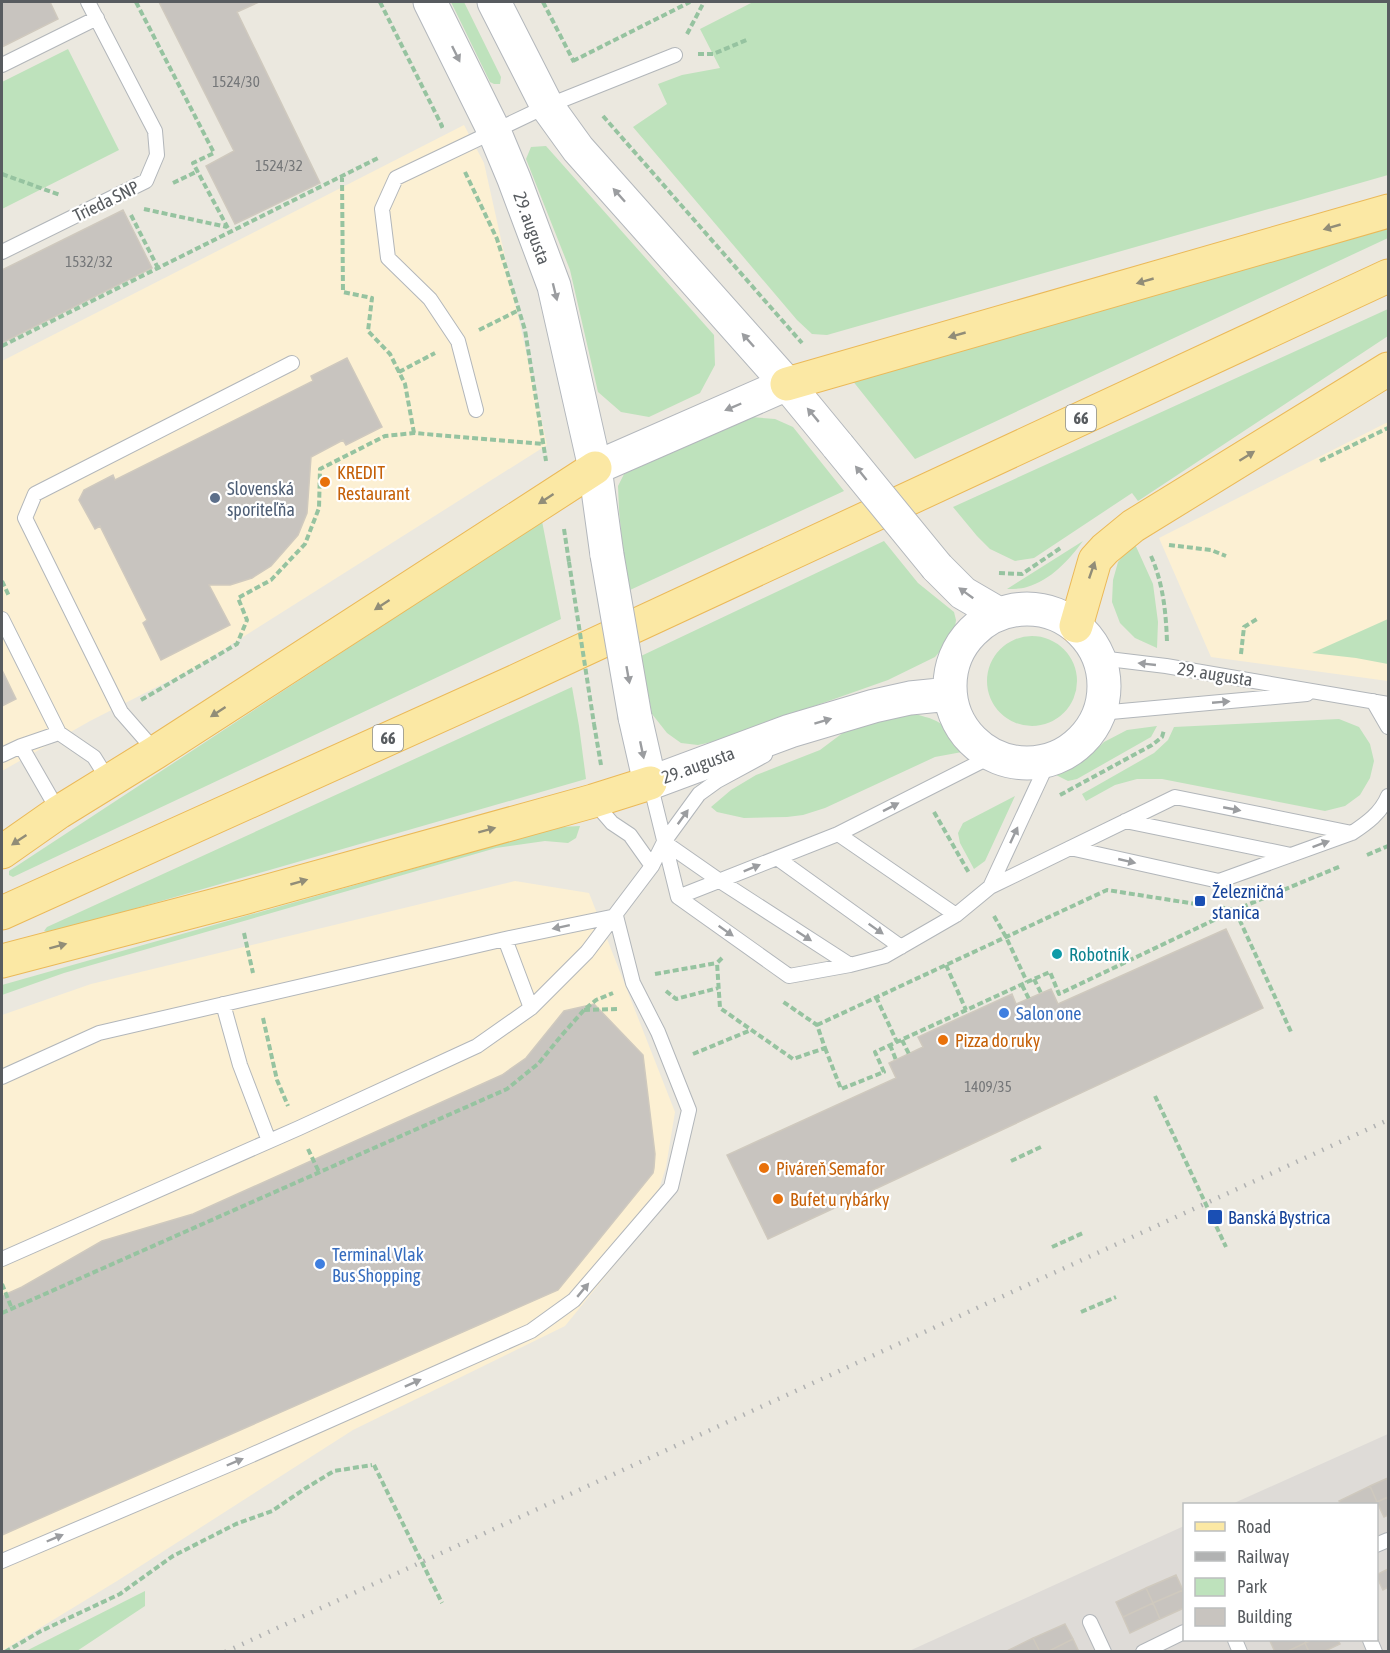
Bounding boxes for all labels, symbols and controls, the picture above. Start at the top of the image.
one-way arrow [450,45,460,63]
house number: 1524/30 [212,73,260,90]
house number: 1524/32 [255,157,303,174]
street label: Trieda SNP [70,176,143,226]
one-way arrow [612,187,626,202]
street label: 29. augusta [509,189,555,267]
one-way arrow [1323,223,1341,232]
house number: 1532/32 [65,253,113,270]
one-way arrow [1136,277,1154,286]
one-way arrow [550,283,560,301]
one-way arrow [948,331,966,340]
one-way arrow [741,333,755,348]
one-way arrow [725,403,742,412]
road number: 66 [1066,405,1096,431]
one-way arrow [807,408,820,423]
one-way arrow [1239,450,1255,461]
place label: KREDIT Restaurant [337,462,410,504]
one-way arrow [854,465,867,481]
marker: KREDIT Restaurant [318,475,332,489]
place label: Slovenská sporiteľňa [227,478,295,520]
marker: Slovenská sporiteľňa [208,491,222,505]
one-way arrow [537,494,554,505]
one-way arrow [1088,561,1098,579]
one-way arrow [959,587,975,599]
one-way arrow [374,600,390,611]
street label: 29. augusta [1176,658,1254,690]
one-way arrow [1137,659,1156,669]
one-way arrow [624,665,633,684]
one-way arrow [1211,697,1230,706]
one-way arrow [210,706,227,717]
one-way arrow [814,716,832,725]
road number: 66 [373,725,403,751]
one-way arrow [638,740,648,759]
street label: 29. augusta [659,742,737,788]
one-way arrow [882,803,899,812]
one-way arrow [1223,805,1242,814]
one-way arrow [677,809,689,825]
one-way arrow [478,824,496,834]
one-way arrow [1010,826,1019,843]
one-way arrow [11,834,27,845]
one-way arrow [1313,839,1331,849]
one-way arrow [1118,856,1136,866]
one-way arrow [743,863,761,873]
one-way arrow [290,877,308,886]
place label: Železničná stanica [1212,881,1284,923]
marker: Železničná stanica [1193,894,1207,908]
one-way arrow [551,923,570,932]
one-way arrow [867,923,883,935]
one-way arrow [717,925,733,937]
one-way arrow [796,930,812,941]
one-way arrow [49,941,67,950]
place label: Robotník [1069,944,1130,965]
marker: Robotník [1050,947,1064,961]
place label: Salon one [1016,1003,1082,1024]
marker: Salon one [997,1006,1011,1020]
place label: Pizza do ruky [955,1030,1040,1051]
marker: Pizza do ruky [936,1033,950,1047]
house number: 1409/35 [964,1078,1012,1095]
place label: Piváreň Semafor [776,1158,885,1179]
marker: Piváreň Semafor [757,1161,771,1175]
place label: Bufet u rybárky [790,1189,889,1210]
marker: Bufet u rybárky [771,1192,785,1206]
place label: Banská Bystrica [1228,1207,1331,1228]
marker: Banská Bystrica [1206,1208,1224,1226]
place label: Terminal Vlak Bus Shopping [332,1244,424,1286]
marker: Terminal Vlak Bus Shopping [313,1257,327,1271]
one-way arrow [576,1283,589,1298]
one-way arrow [405,1379,422,1388]
one-way arrow [226,1457,244,1466]
legend [1183,1503,1378,1641]
text: Road [1237,1516,1271,1537]
one-way arrow [47,1533,65,1543]
text: Railway [1237,1546,1289,1567]
text: Park [1237,1576,1267,1597]
text: Building [1237,1606,1292,1627]

